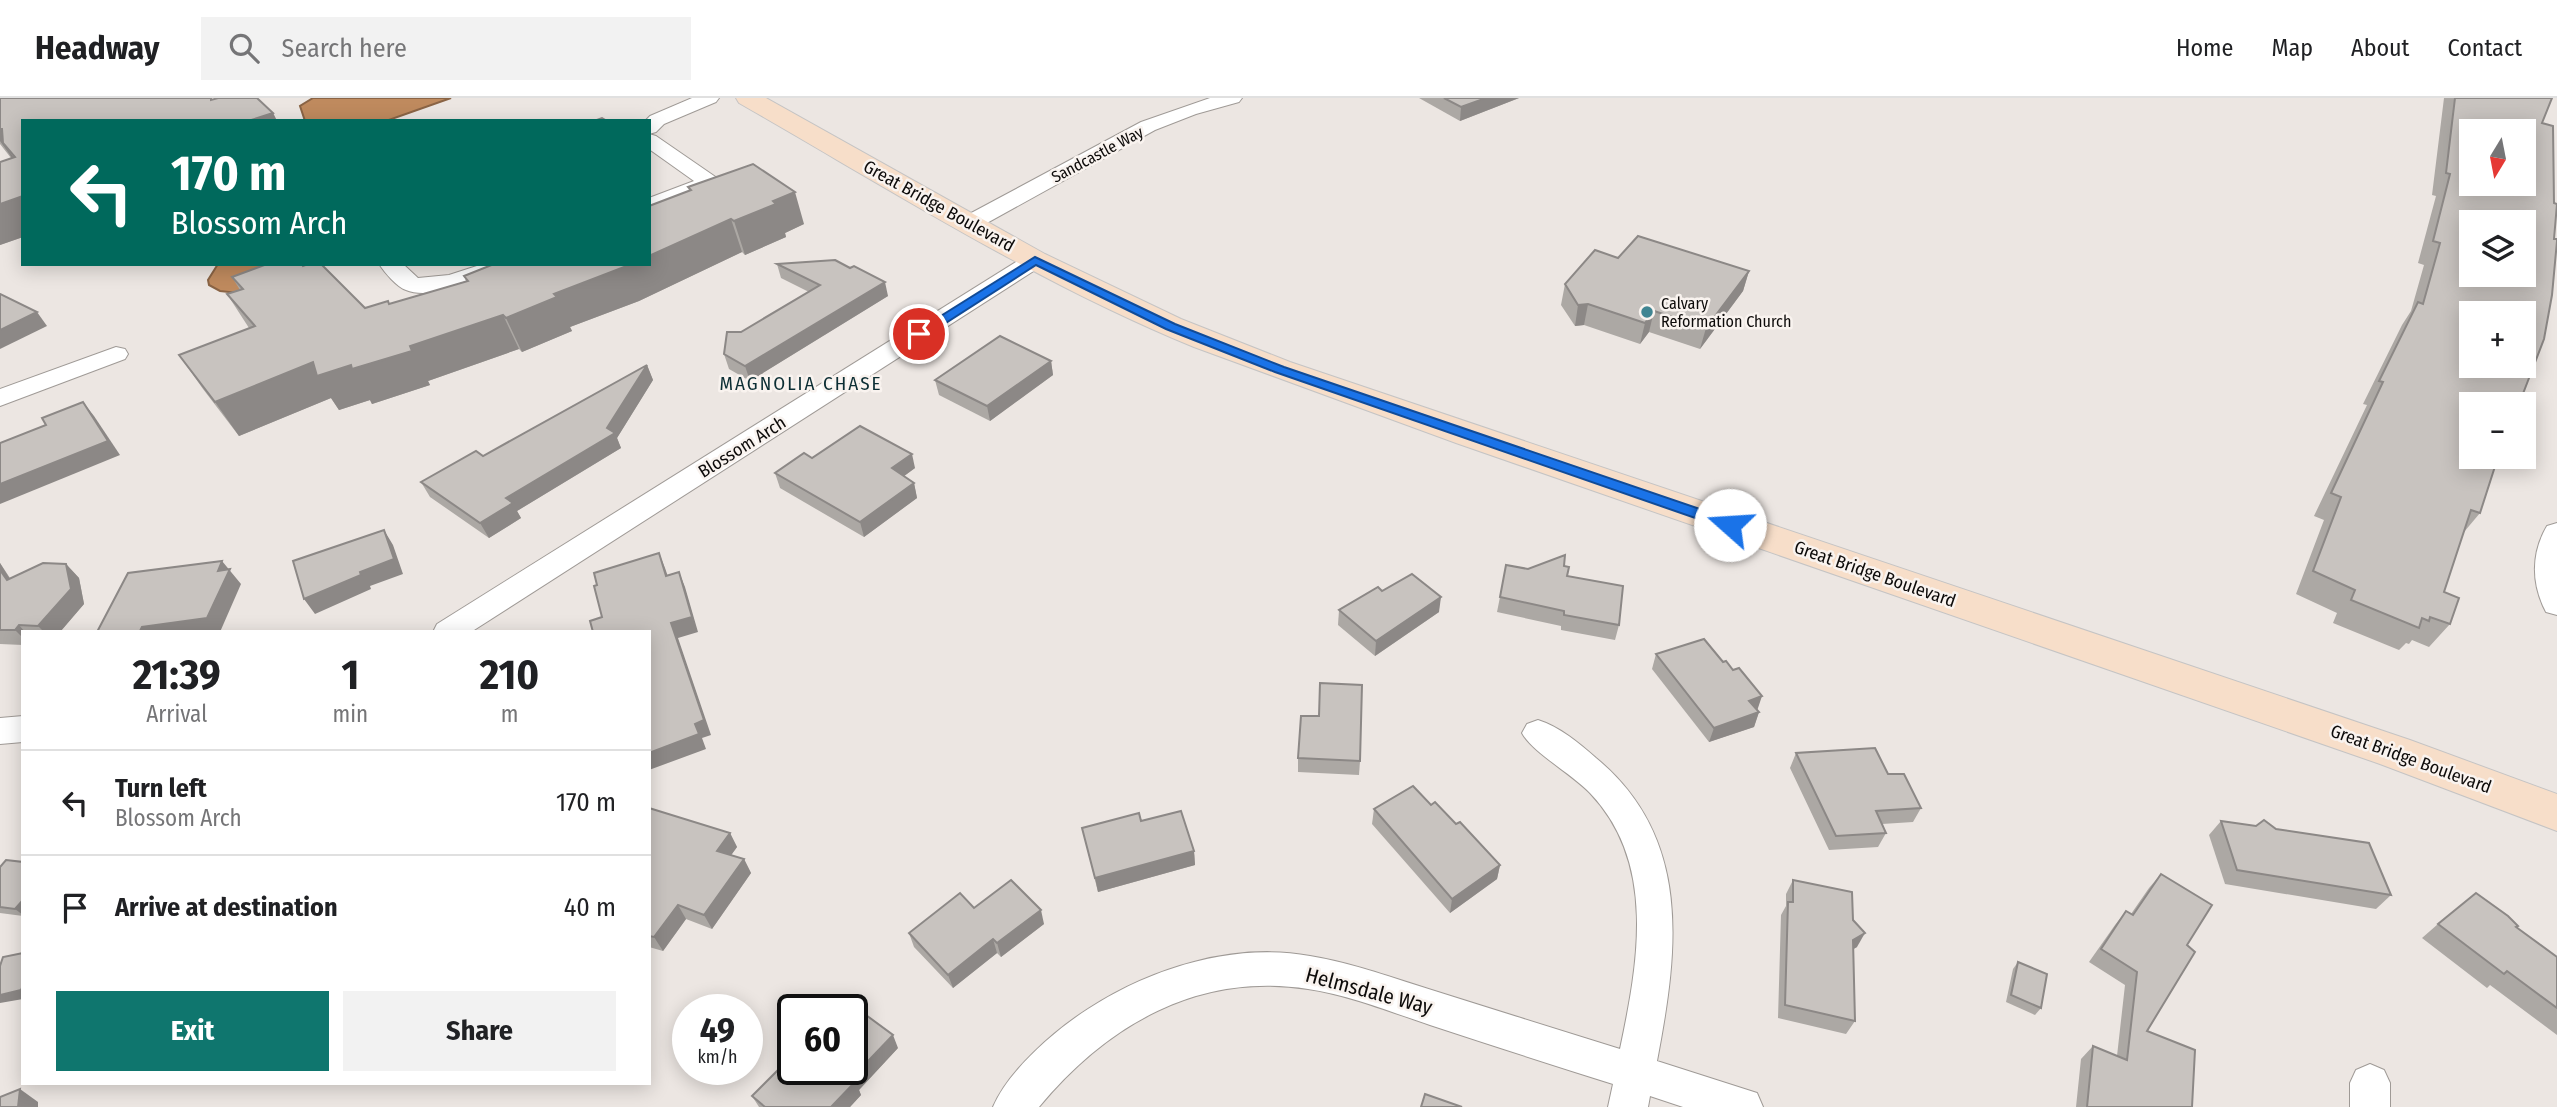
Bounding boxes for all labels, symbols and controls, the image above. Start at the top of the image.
search box [201,17,691,80]
text: Headway [35,28,159,68]
icon: search [225,29,263,67]
text: Search here [281,33,407,64]
text: Home [2176,34,2233,62]
text: Map [2271,34,2313,62]
text: About [2351,34,2409,62]
text: Contact [2447,34,2522,62]
north arrow [2459,119,2536,196]
map controls [2459,119,2536,469]
street label: Sandcastle Way [1048,122,1147,187]
text: 170 m [171,144,287,203]
icon: left [56,147,147,238]
street label: Great Bridge Boulevard [860,155,1018,257]
text: Blossom Arch [171,204,347,242]
button: layers [2459,210,2536,287]
place label: Calvary Reformation Church [1661,294,1791,331]
button: + [2459,301,2536,378]
pin [889,304,949,364]
marker: Calvary Reformation Church [1639,304,1655,320]
icon: arrive [900,315,938,353]
district label: MAGNOLIA CHASE [719,372,883,395]
button: − [2459,392,2536,469]
street label: Blossom Arch [694,411,790,483]
position arrow [1693,488,1767,562]
street label: Great Bridge Boulevard [1791,536,1959,612]
text: 21:39 [133,650,221,700]
text: 1 [341,650,359,700]
text: 210 [480,650,539,700]
text: Arrival [146,700,207,728]
text: min [332,700,368,728]
text: m [501,700,518,728]
street label: Great Bridge Boulevard [2328,720,2494,798]
text: Turn left [115,773,207,804]
icon: left [56,784,94,822]
text: 170 m [556,787,616,818]
text: Blossom Arch [115,804,242,832]
icon: arrive [56,889,94,927]
text: Arrive at destination [115,892,338,923]
text: 40 m [564,892,616,923]
street label: Helmsdale Way [1303,962,1436,1021]
button: Exit [56,991,329,1071]
button: Share [343,991,616,1071]
speed limit sign: 60 [777,994,868,1085]
text: 49 [700,1009,735,1051]
text: km/h [697,1046,738,1068]

